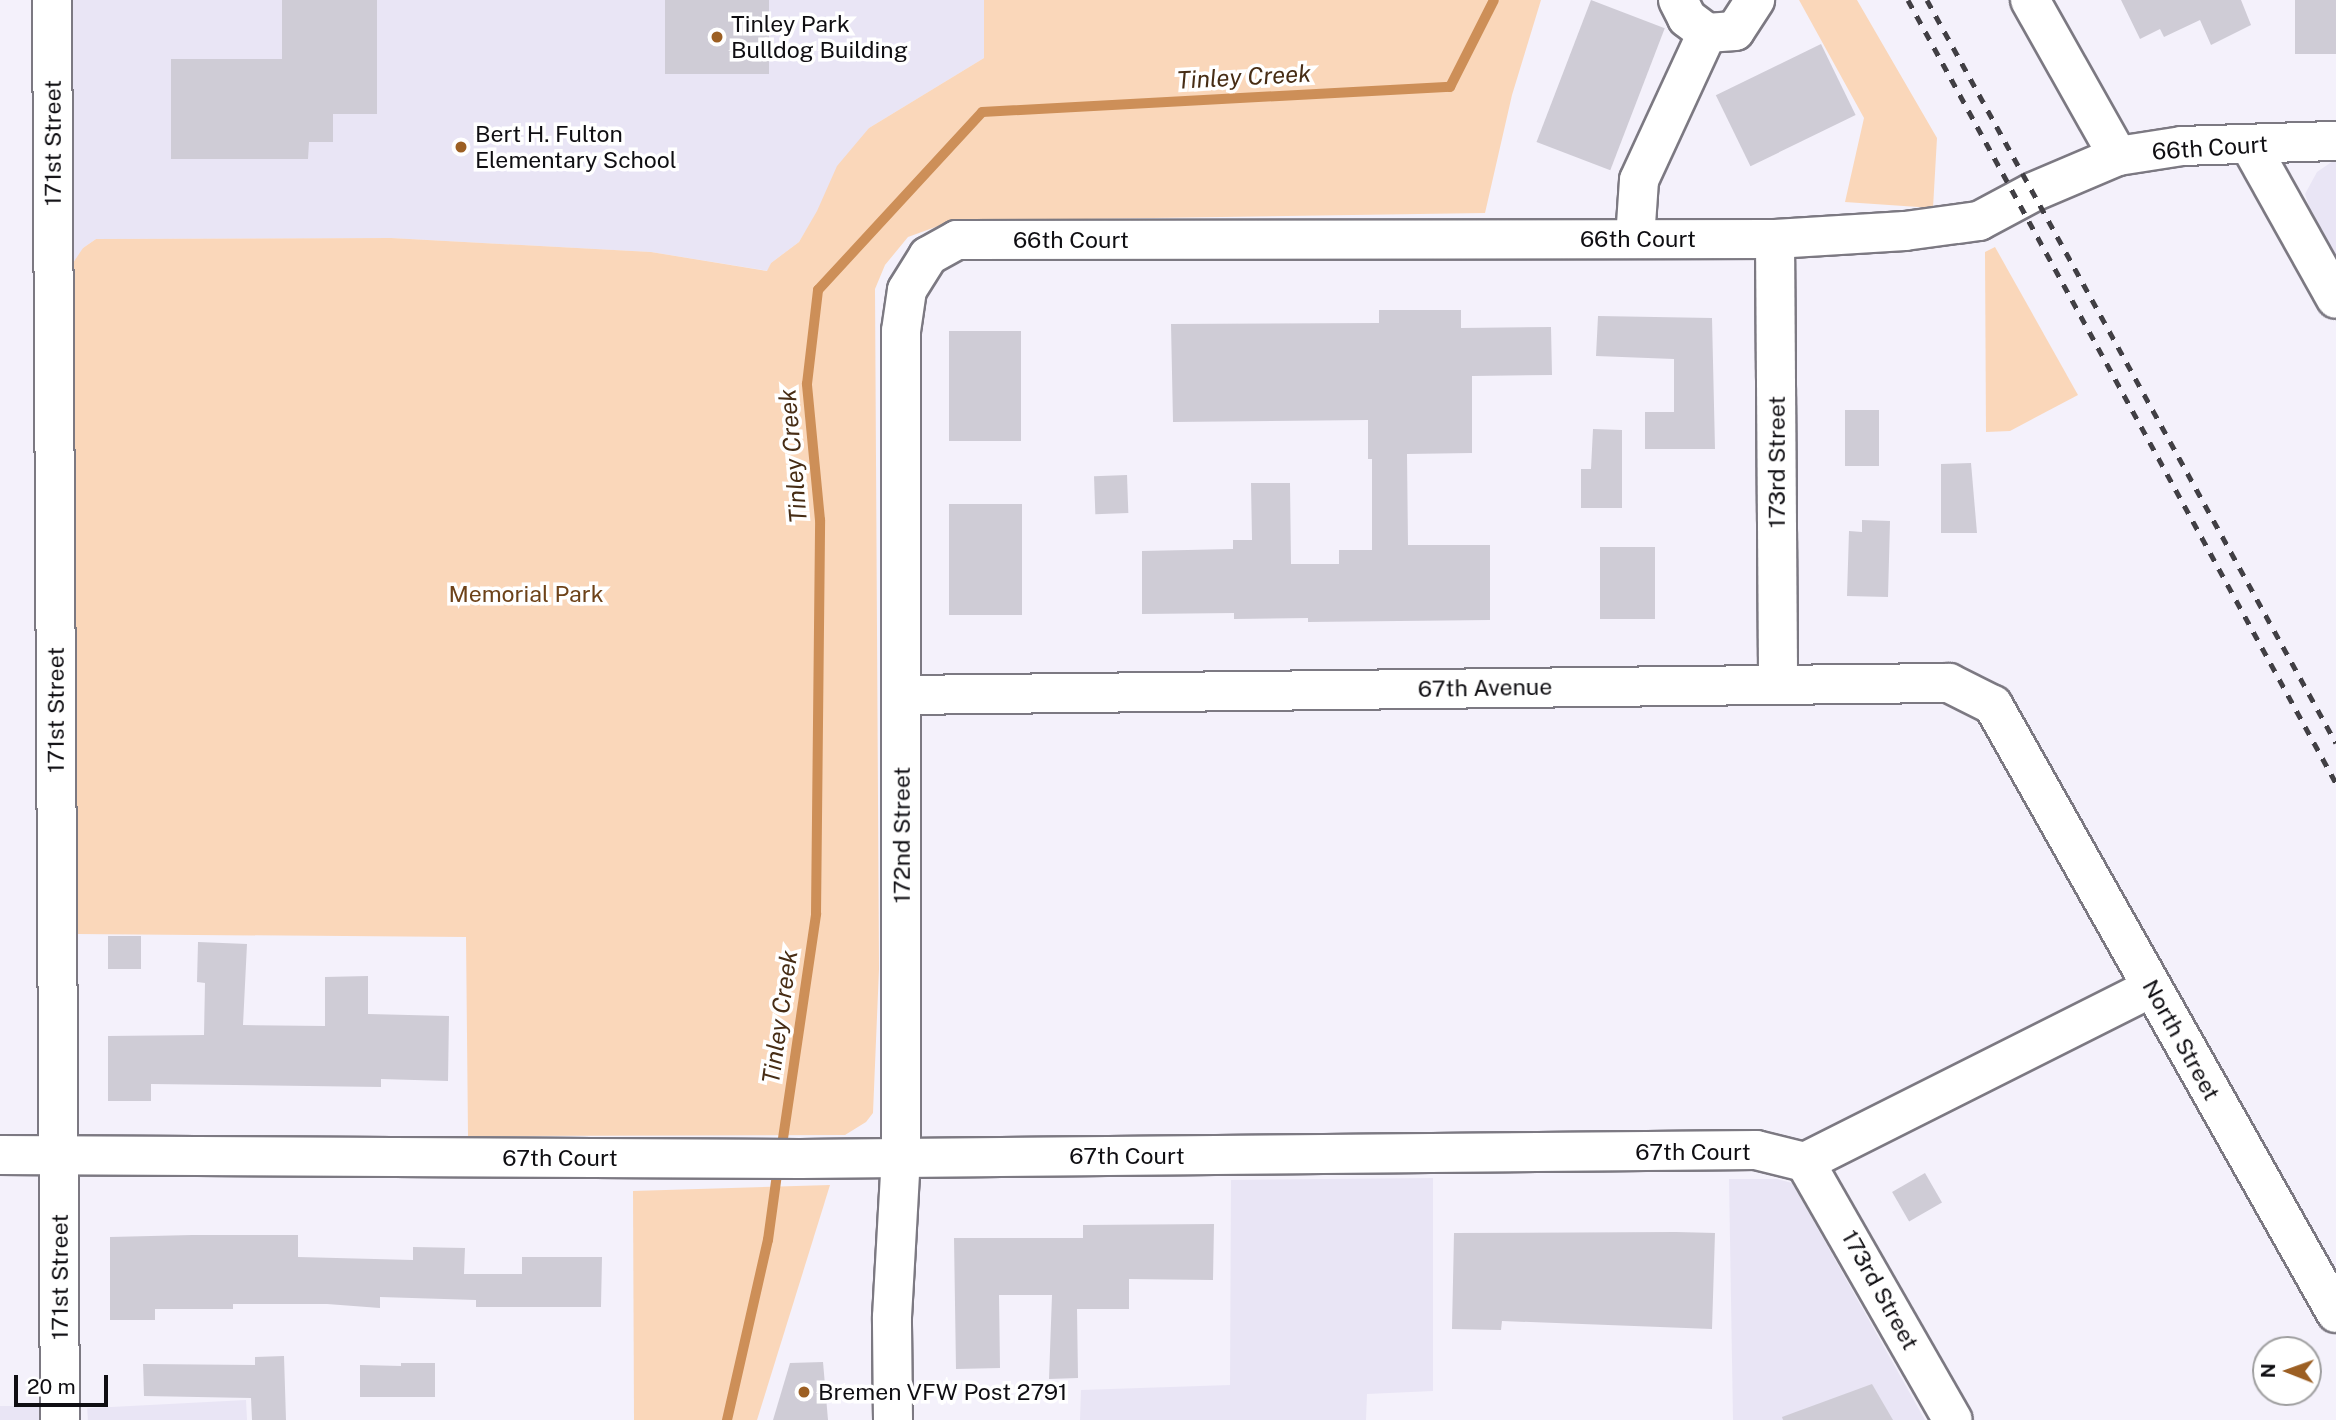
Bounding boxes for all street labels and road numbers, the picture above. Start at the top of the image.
street label: 171st Street [39,80,67,206]
street label: 66th Court [2151,130,2269,166]
street label: 66th Court [1580,225,1696,253]
street label: 66th Court [1013,226,1129,254]
street label: 173rd Street [1763,396,1791,528]
street label: 171st Street [42,647,70,773]
street label: 67th Avenue [1418,673,1552,703]
street label: 172nd Street [888,767,916,903]
street label: North Street [2136,975,2226,1105]
street label: 67th Court [1635,1138,1751,1166]
street label: 67th Court [1069,1142,1185,1170]
street label: 67th Court [502,1144,618,1172]
street label: 171st Street [46,1214,74,1340]
street label: 173rd Street [1836,1225,1924,1355]

